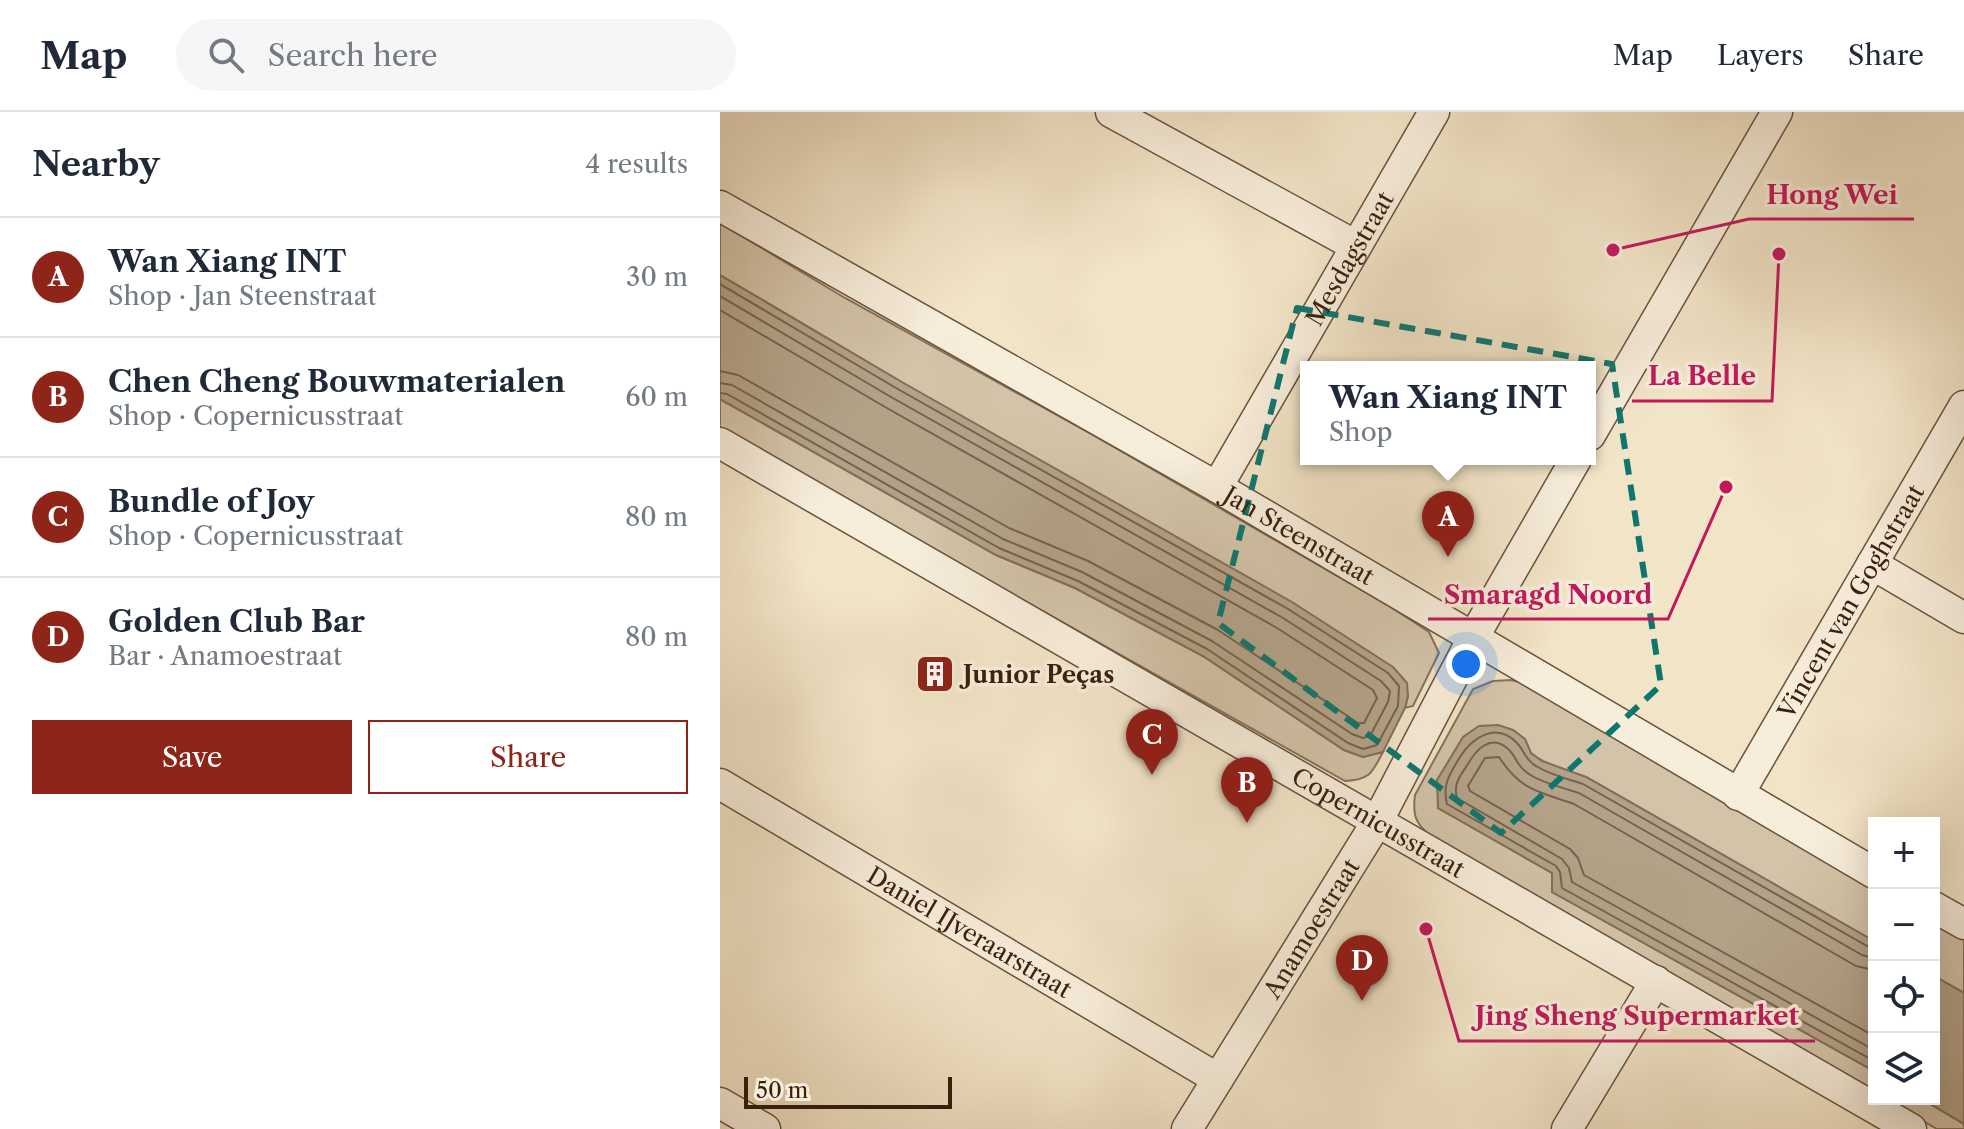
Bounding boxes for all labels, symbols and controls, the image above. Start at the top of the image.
search box [176,19,736,91]
text: Map [40,32,128,79]
icon: search [204,33,248,77]
text: Search here [268,37,438,74]
text: Map [1613,38,1673,72]
text: Layers [1717,38,1804,72]
text: Share [1848,38,1924,72]
text: Nearby [32,143,160,185]
text: 4 results [585,148,688,180]
callout: Hong Wei [1749,169,1914,219]
text: Hong Wei [1766,179,1898,211]
street label: Mesdagstraat [1299,186,1400,331]
text: Wan Xiang INT [108,243,346,280]
text: A [48,261,68,293]
text: 30 m [626,261,688,293]
text: Shop · Jan Steenstraat [108,280,377,312]
callout: La Belle [1632,351,1772,401]
text: La Belle [1648,360,1756,392]
popup [1300,361,1596,465]
text: Chen Cheng Bouwmaterialen [108,363,565,400]
text: Wan Xiang INT [1329,379,1567,416]
text: B [48,381,68,413]
text: 60 m [625,381,688,413]
text: Shop · Copernicusstraat [108,400,404,432]
text: Shop [1329,416,1393,448]
street label: Jan Steenstraat [1215,478,1380,591]
street label: Vincent van Goghstraat [1771,479,1930,724]
text: Bundle of Joy [108,483,314,520]
pin: A [1422,491,1474,557]
text: C [48,501,68,533]
text: 80 m [625,501,688,533]
text: Shop · Copernicusstraat [108,520,404,552]
callout: Smaragd Noord [1428,569,1668,619]
text: Smaragd Noord [1444,579,1652,611]
text: Golden Club Bar [108,603,365,640]
text: D [47,621,69,653]
text: 80 m [625,621,688,653]
text: Bar · Anamoestraat [108,640,342,672]
your location [1446,644,1486,684]
building icon: Junior Peças [914,653,956,695]
place label: Junior Peças [959,660,1114,689]
pin: C [1126,709,1178,775]
button: Save [32,720,352,794]
button: Share [368,720,688,794]
pin: B [1221,757,1273,823]
street label: Copernicusstraat [1287,761,1470,884]
map controls [1868,817,1940,1105]
button: + [1868,817,1940,889]
street label: Anamoestraat [1257,853,1366,1004]
street label: Daniel IJveraarstraat [862,860,1077,1004]
button: − [1868,889,1940,961]
pin: D [1336,935,1388,1001]
button: locate [1868,961,1940,1033]
callout: Jing Sheng Supermarket [1459,991,1815,1041]
text: Jing Sheng Supermarket [1471,1000,1799,1032]
button: layers [1868,1033,1940,1105]
scale bar [744,1073,952,1109]
text: 50 m [756,1077,808,1104]

